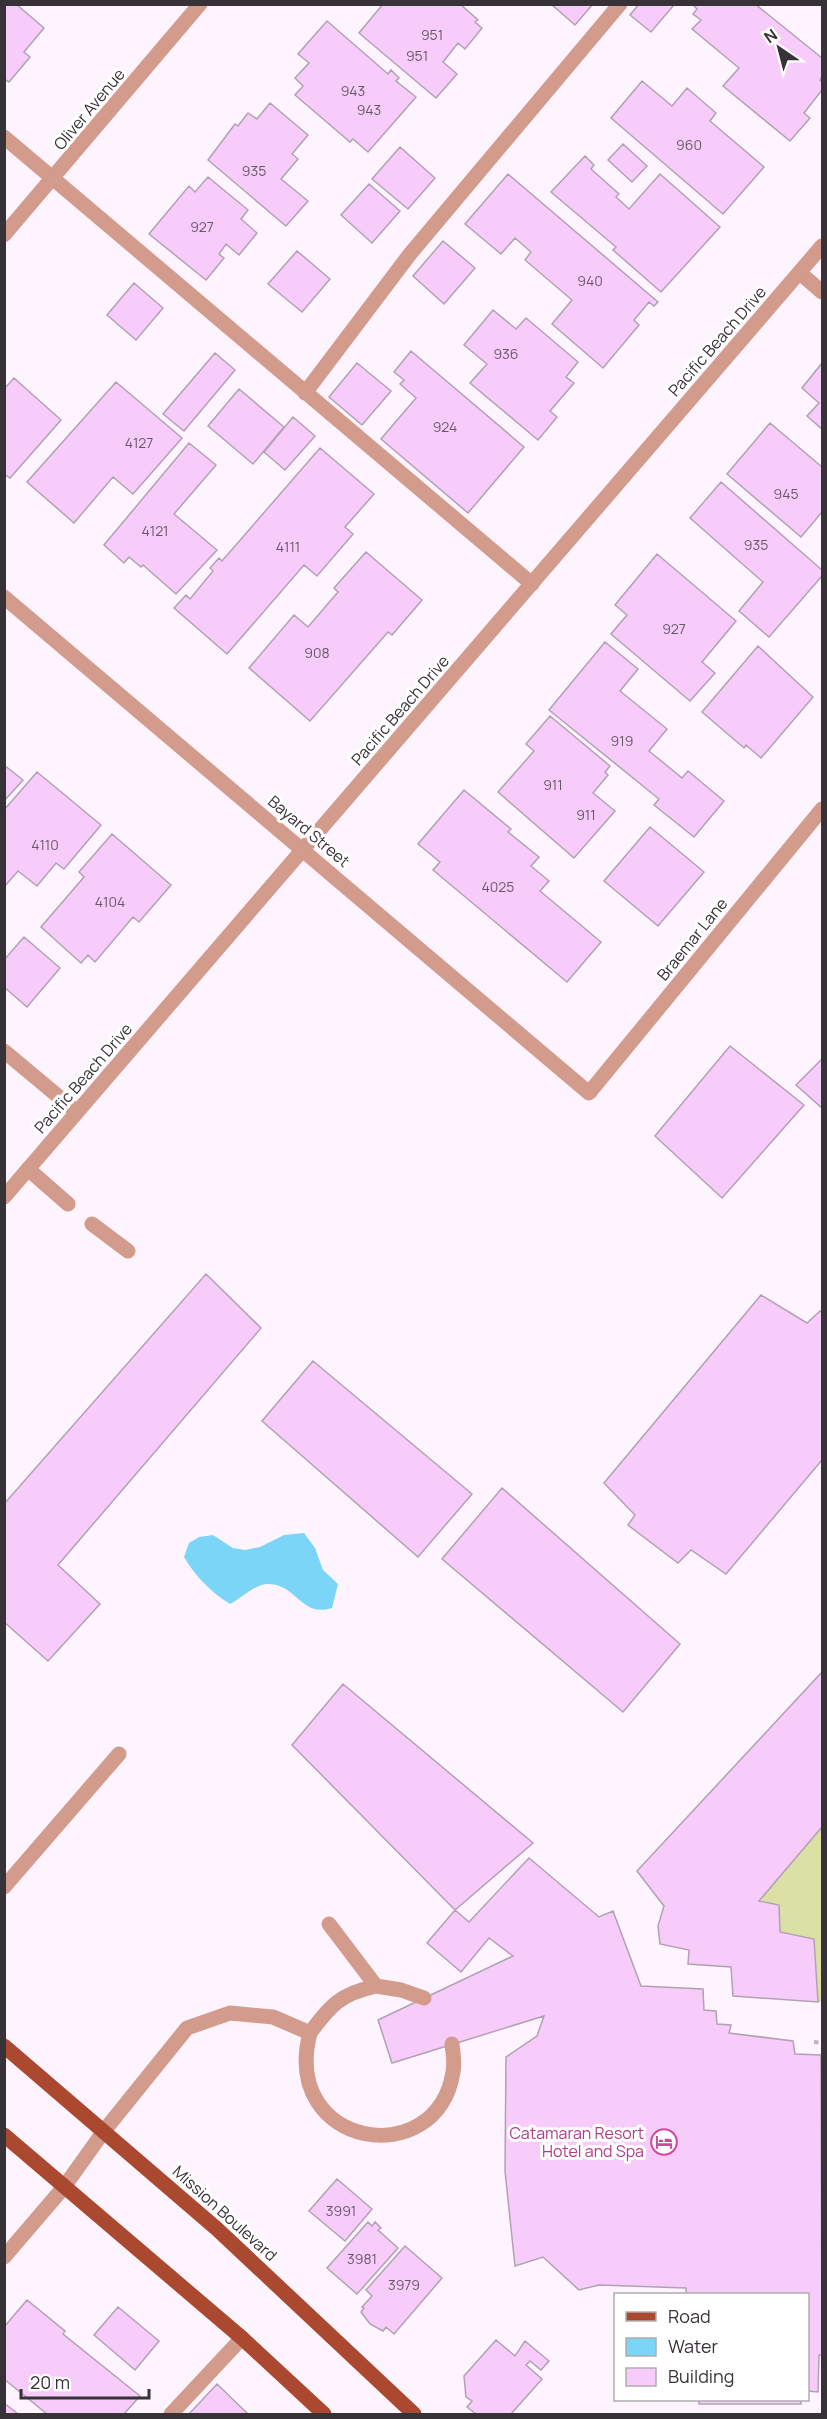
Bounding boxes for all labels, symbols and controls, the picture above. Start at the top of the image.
north arrow [749,18,809,78]
text: N [759,23,781,48]
house number: 951 [421,25,443,44]
house number: 951 [406,46,428,65]
street label: Oliver Avenue [48,64,130,154]
house number: 943 [341,81,365,100]
house number: 943 [357,100,381,119]
house number: 960 [676,135,702,154]
house number: 935 [242,161,266,180]
house number: 927 [190,217,214,236]
house number: 940 [577,271,603,290]
street label: Pacific Beach Drive [663,281,771,401]
house number: 936 [493,344,519,363]
house number: 924 [433,417,457,436]
house number: 4127 [125,433,153,452]
house number: 945 [773,484,799,503]
house number: 4121 [141,521,169,540]
house number: 935 [744,535,768,554]
house number: 4111 [276,537,300,556]
house number: 927 [662,619,686,638]
house number: 908 [304,643,330,662]
street label: Pacific Beach Drive [346,650,454,770]
house number: 919 [611,731,633,750]
house number: 911 [543,775,563,794]
street label: Bayard Street [263,790,355,872]
house number: 911 [576,805,596,824]
house number: 4110 [31,835,59,854]
house number: 4025 [482,877,514,896]
house number: 4104 [95,892,125,911]
street label: Braemar Lane [652,893,732,985]
street label: Pacific Beach Drive [29,1018,137,1138]
place label: Catamaran Resort Hotel and Spa [509,2122,644,2162]
hotel icon: Catamaran Resort Hotel and Spa [649,2127,679,2157]
street label: Mission Boulevard [168,2160,282,2266]
house number: 3991 [326,2201,356,2220]
house number: 3981 [347,2249,377,2268]
house number: 3979 [388,2275,420,2294]
legend [614,2293,809,2401]
text: Road [668,2304,711,2328]
text: Water [668,2334,718,2358]
scale bar [21,2362,148,2400]
text: Building [668,2364,734,2388]
text: 20 m [30,2370,70,2394]

